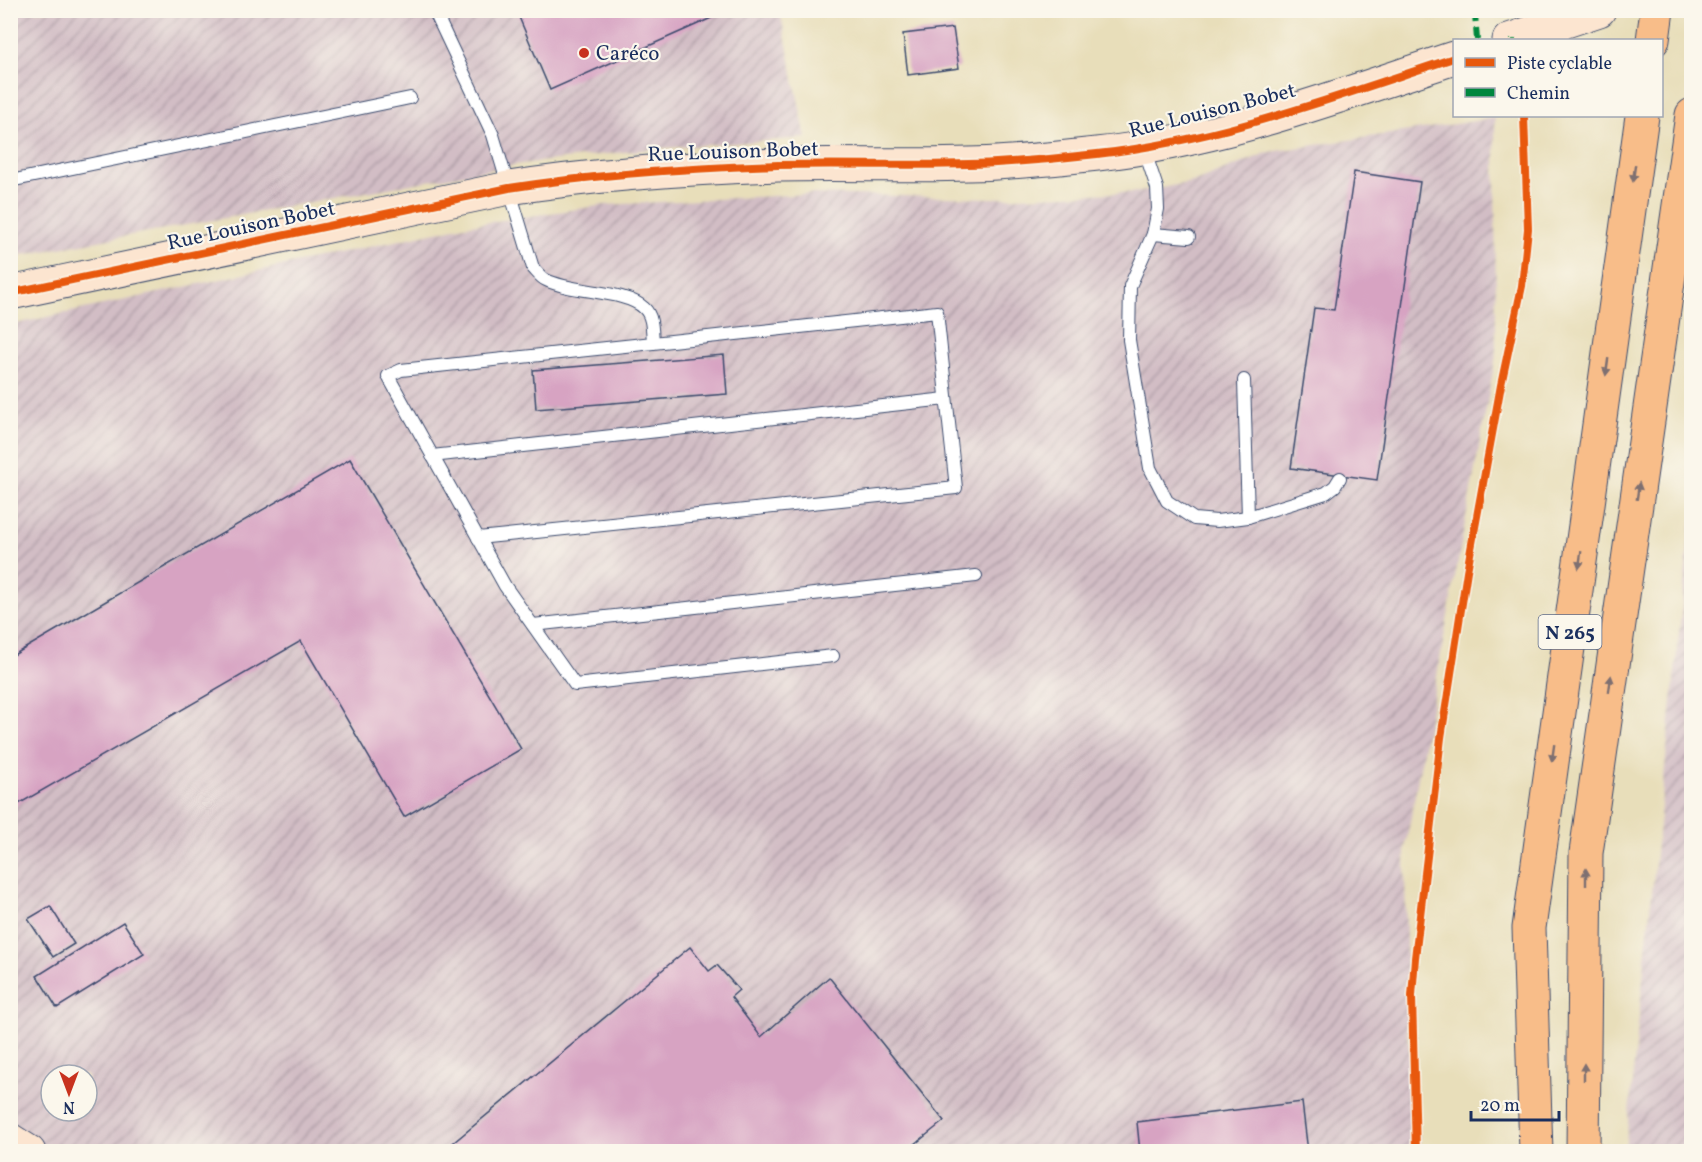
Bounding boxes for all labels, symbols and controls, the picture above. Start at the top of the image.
legend [1453,39,1663,117]
place label: Caréco [596,40,659,69]
marker: Caréco [577,46,591,60]
text: Piste cyclable [1507,52,1612,77]
street label: Rue Louison Bobet [1126,77,1299,146]
text: Chemin [1507,82,1570,107]
street label: Rue Louison Bobet [647,135,819,170]
one-way arrow [1629,164,1638,183]
street label: Rue Louison Bobet [165,194,338,258]
one-way arrow [1602,357,1611,376]
one-way arrow [1633,481,1642,500]
one-way arrow [1575,550,1585,569]
road number: N 265 [1538,615,1602,649]
one-way arrow [1606,674,1615,693]
one-way arrow [1549,743,1558,762]
one-way arrow [1581,868,1590,887]
north arrow [39,1063,99,1123]
one-way arrow [1579,1063,1589,1082]
scale bar [1471,1084,1560,1122]
text: 20 m [1480,1094,1520,1119]
text: N [63,1095,75,1117]

